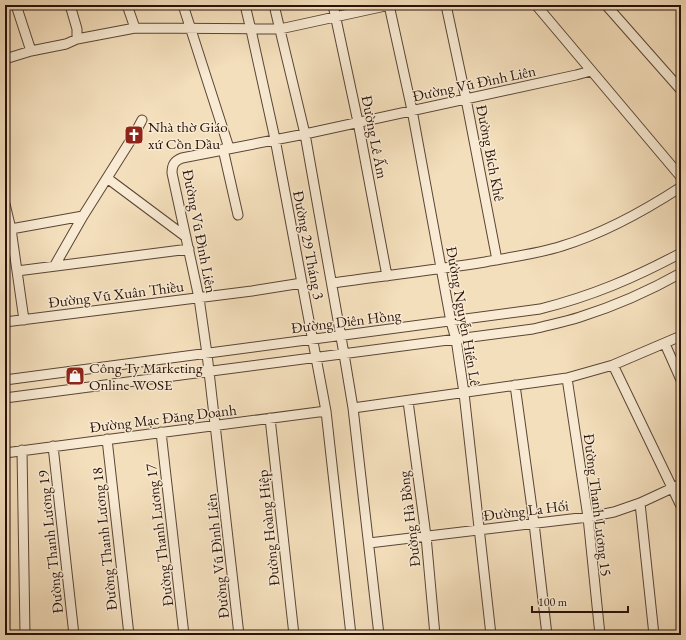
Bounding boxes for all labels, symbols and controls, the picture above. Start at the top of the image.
street label: Đường Vũ Đình Liên [411,61,537,105]
street label: Đường Lê Ấm [358,94,392,181]
street label: Đường Bích Khê [472,103,510,203]
place label: Nhà thờ Giáo xứ Cồn Dầu [148,117,228,153]
church icon: Nhà thờ Giáo xứ Cồn Dầu [123,124,145,146]
street label: Đường Vũ Đình Liên [179,168,221,295]
street label: Đường 29 Tháng 3 [289,189,329,301]
street label: Đường Nguyễn Hiến Lê [442,245,486,387]
street label: Đường Vũ Xuân Thiều [47,276,185,312]
street label: Đường Diên Hồng [290,305,402,337]
place label: Công Ty Marketing Online WOSE [89,358,203,394]
shop icon: Công Ty Marketing Online WOSE [64,365,86,387]
street label: Đường Mạc Đăng Doanh [88,400,238,436]
street label: Đường Thanh Lương 15 [580,432,616,578]
street label: Đường Thanh Lương 17 [141,462,177,608]
street label: Đường Thanh Lương 18 [87,467,121,611]
street label: Đường Hoàng Hiệp [252,469,284,587]
street label: Đường Hà Bồng [394,469,424,568]
street label: Đường Thanh Lương 19 [33,470,67,614]
street label: Đường Vũ Đình Liên [201,492,233,619]
street label: Đường La Hối [482,495,570,525]
scale bar [532,588,628,614]
text: 100 m [538,594,568,610]

